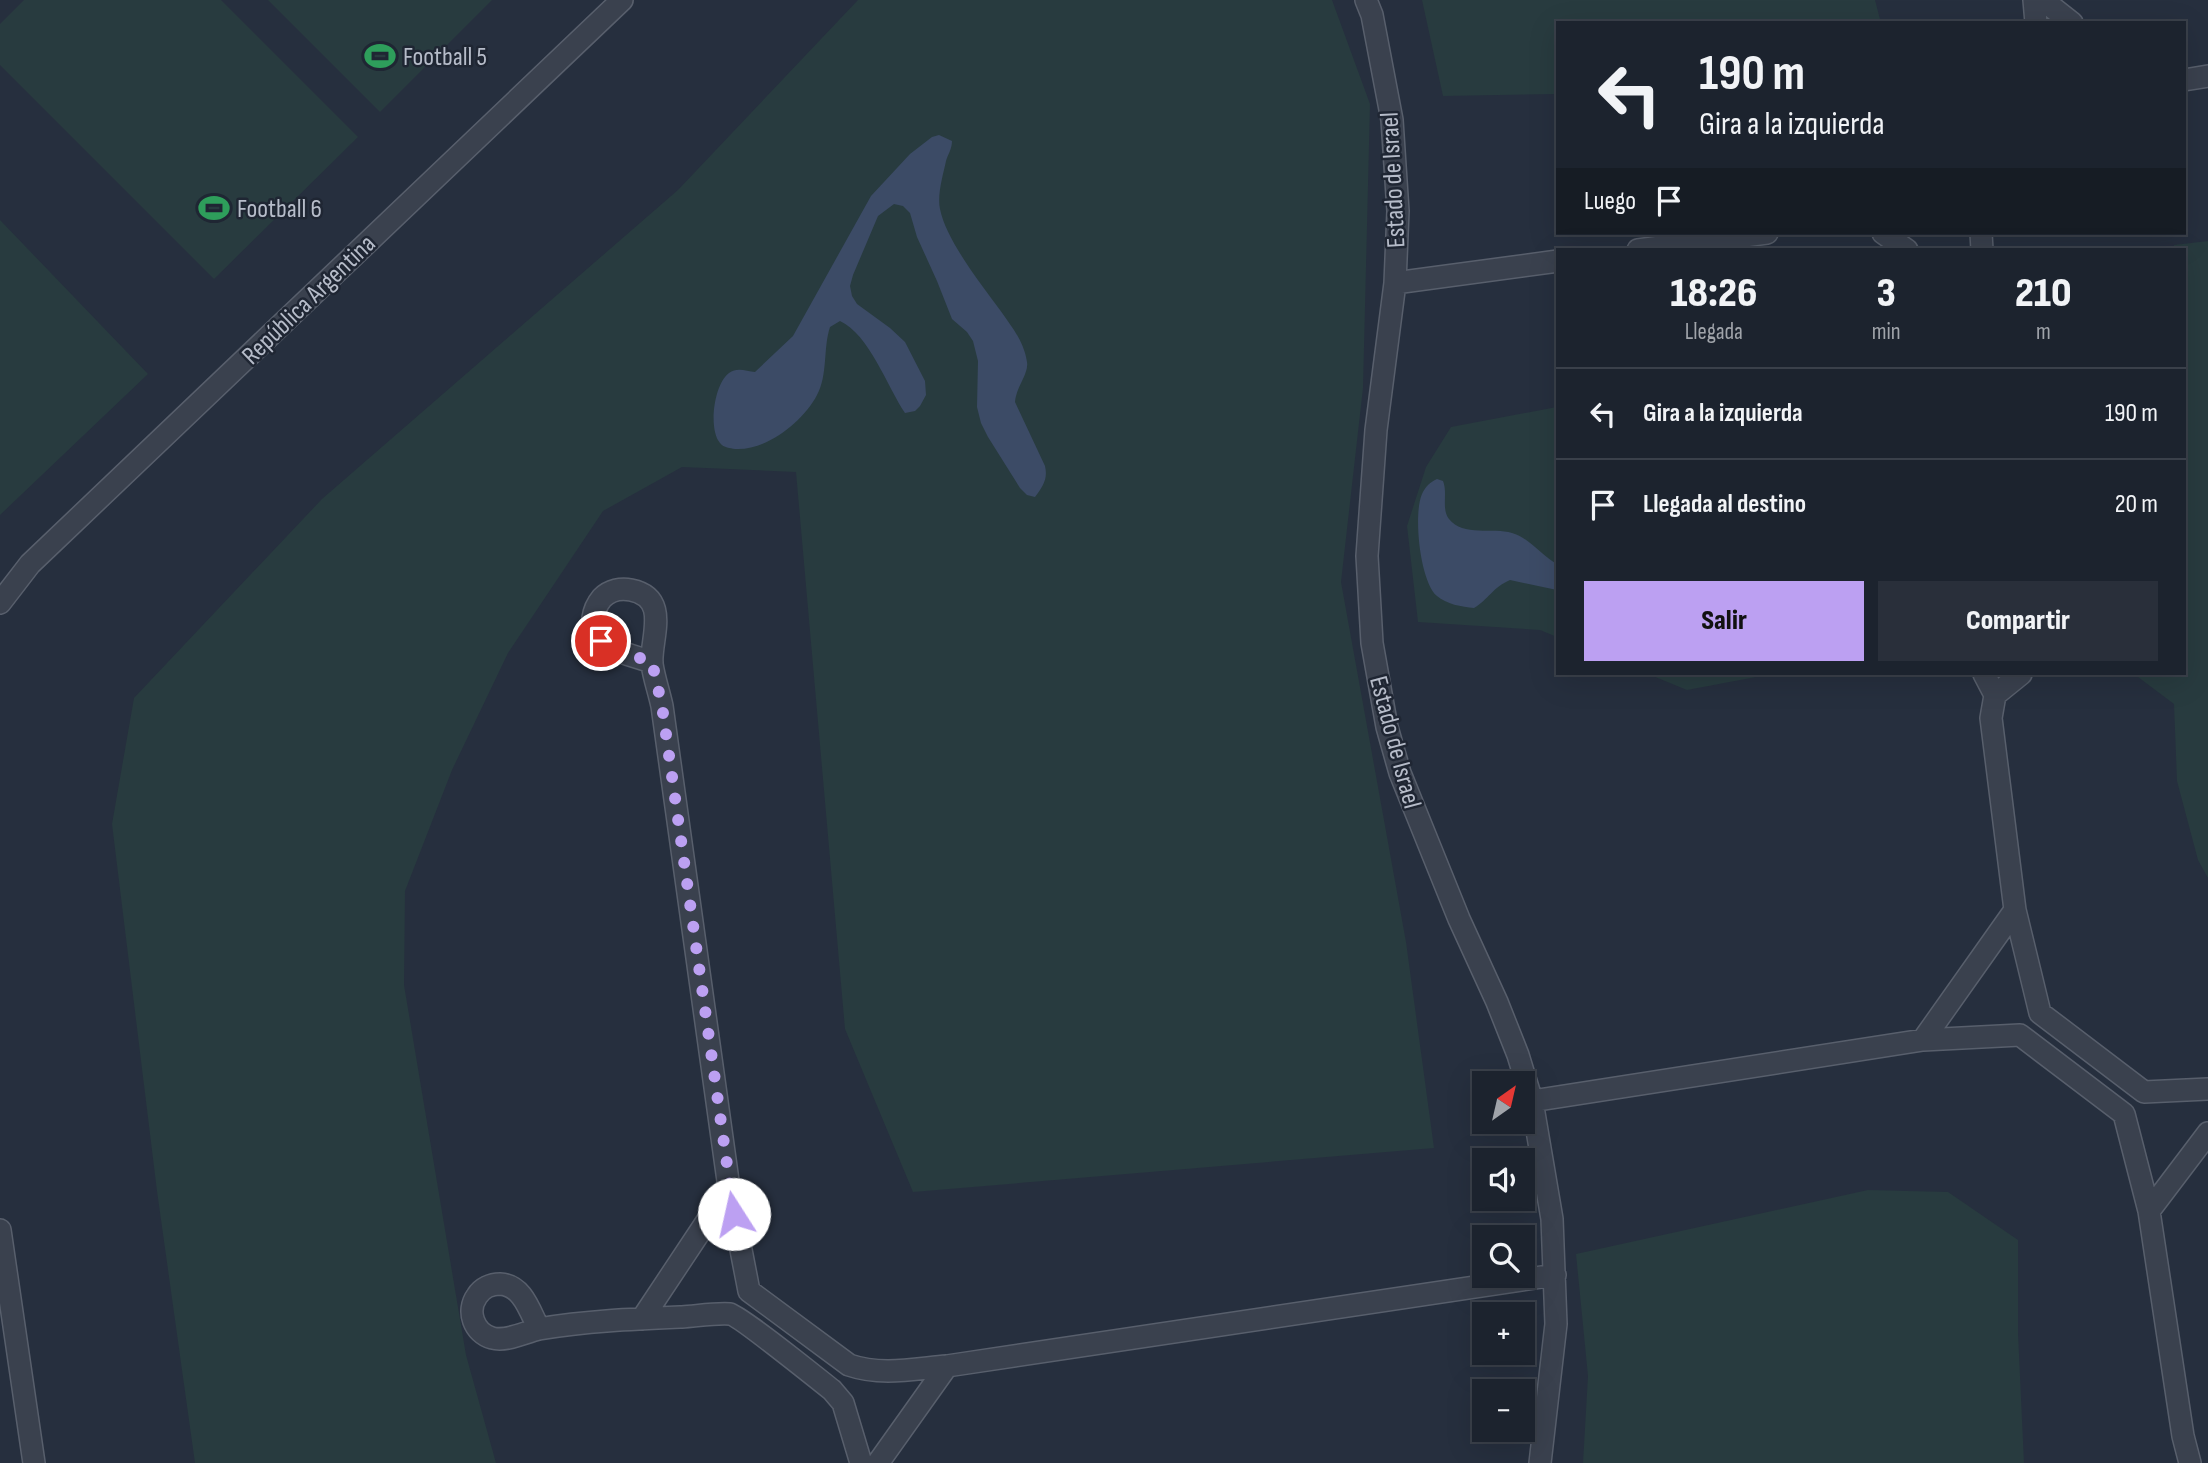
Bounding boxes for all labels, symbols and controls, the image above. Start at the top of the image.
sports icon: Football 5 [363,39,397,73]
place label: Football 5 [403,42,487,73]
text: 190 m [1699,45,1805,104]
icon: left [1584,49,1675,140]
text: Gira a la izquierda [1699,105,1885,144]
street label: Estado de Israel [1374,111,1413,249]
icon: arrive [1650,182,1688,220]
text: Luego [1584,186,1636,217]
sports icon: Football 6 [197,191,231,225]
place label: Football 6 [237,194,322,225]
street label: República Argentina [236,229,382,371]
text: 18:26 [1670,268,1757,319]
text: 3 [1876,268,1896,319]
text: 210 [2015,268,2072,319]
text: Llegada [1685,318,1743,346]
text: min [1872,318,1901,346]
text: m [2036,318,2051,346]
icon: left [1584,395,1622,433]
text: Gira a la izquierda [1643,398,1803,429]
text: 190 m [2105,398,2158,429]
icon: arrive [1584,486,1622,524]
text: Llegada al destino [1643,489,1806,520]
text: 20 m [2115,489,2158,520]
button: Salir [1584,581,1864,661]
button: Compartir [1878,581,2158,661]
pin [571,611,631,671]
icon: arrive [582,622,620,660]
street label: Estado de Israel [1362,673,1427,812]
north arrow [1472,1071,1535,1134]
map controls [1472,1071,1535,1442]
button: sound [1472,1148,1535,1211]
position arrow [697,1177,771,1251]
button: search [1472,1225,1535,1288]
button: + [1472,1302,1535,1365]
button: − [1472,1379,1535,1442]

